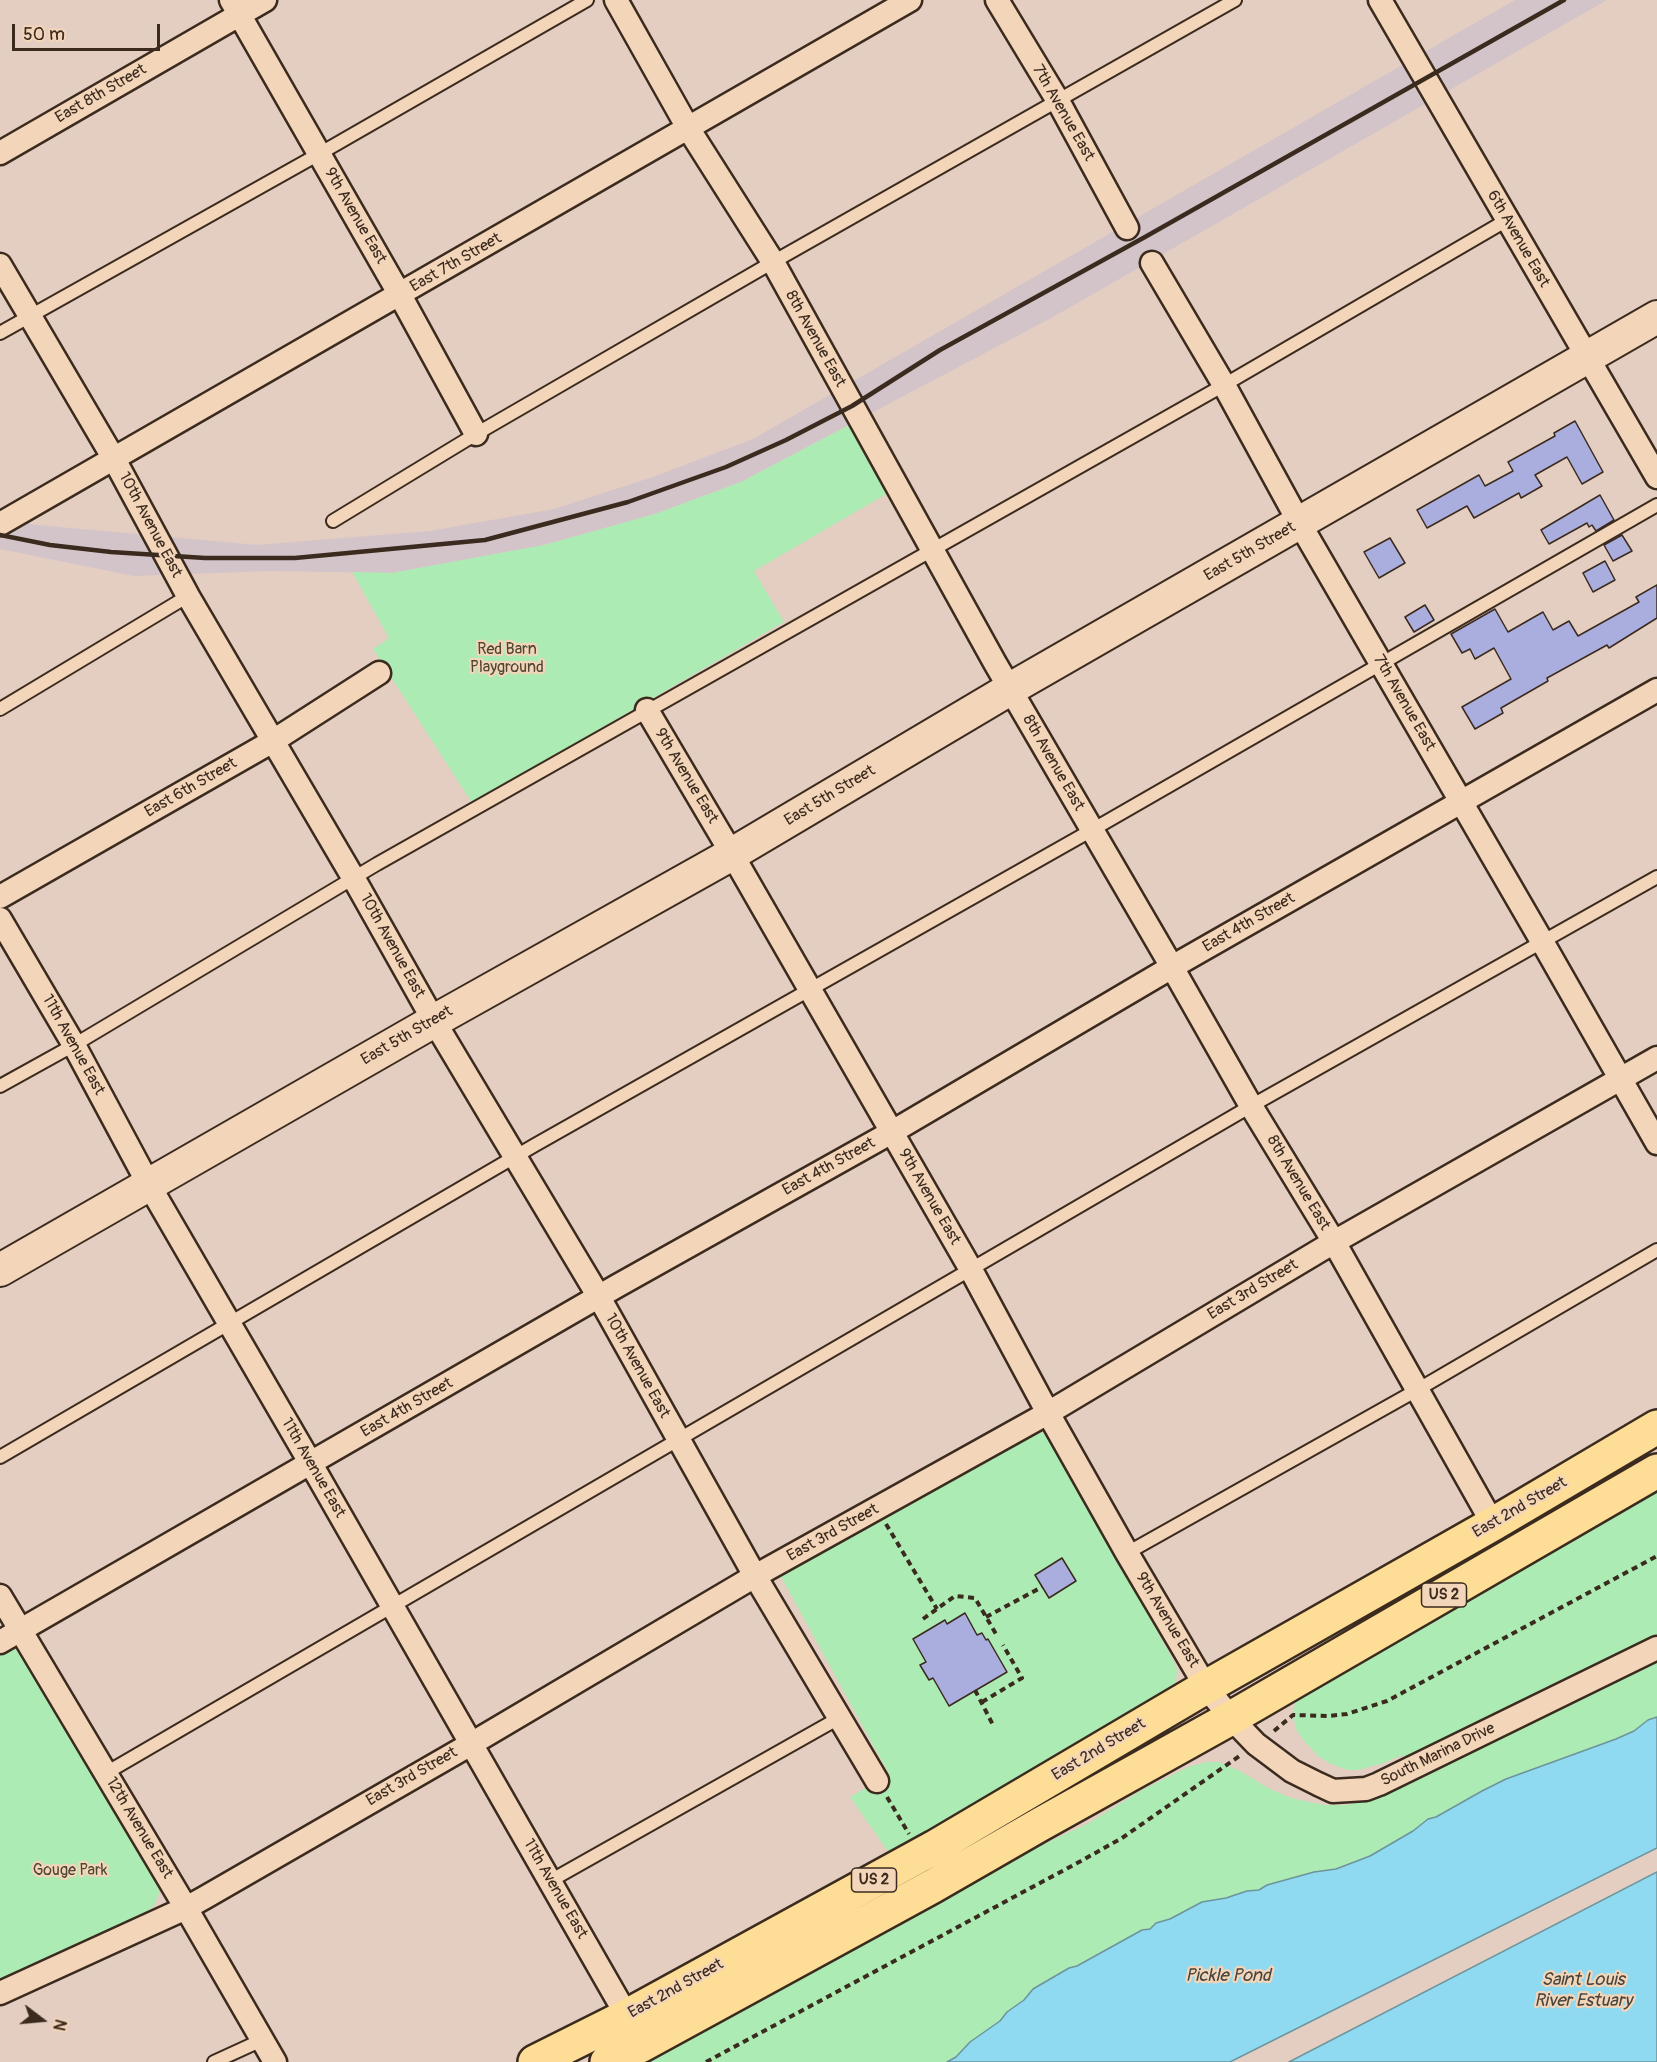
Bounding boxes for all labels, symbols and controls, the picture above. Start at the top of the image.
scale bar [15,12,164,50]
text: 50 m [23,23,65,46]
street label: East 8th Street [52,60,150,128]
street label: 7th Avenue East [1028,61,1098,165]
street label: 9th Avenue East [320,165,390,267]
street label: 6th Avenue East [1482,187,1554,291]
street label: East 7th Street [407,229,505,297]
street label: 8th Avenue East [781,287,849,391]
street label: 10th Avenue East [114,469,186,581]
street label: East 5th Street [1201,518,1299,586]
park label: Red Barn Playground [470,640,544,678]
street label: 7th Avenue East [1369,651,1439,755]
street label: 8th Avenue East [1018,712,1088,814]
street label: 9th Avenue East [650,725,722,827]
street label: East 6th Street [142,754,240,822]
street label: East 5th Street [781,761,879,831]
street label: East 4th Street [1200,889,1298,957]
street label: 10th Avenue East [355,890,429,1002]
street label: 11th Avenue East [37,991,109,1099]
street label: East 5th Street [358,1002,456,1070]
street label: 8th Avenue East [1262,1132,1334,1234]
street label: East 4th Street [779,1134,879,1200]
street label: 9th Avenue East [894,1146,964,1248]
street label: East 3rd Street [1204,1256,1302,1324]
street label: 10th Avenue East [600,1310,674,1422]
street label: East 4th Street [358,1374,456,1442]
street label: 11th Avenue East [277,1415,349,1521]
street label: East 2nd Street [1470,1473,1570,1543]
street label: East 3rd Street [784,1500,882,1566]
street label: 9th Avenue East [1131,1569,1203,1671]
road number: US 2 [1422,1583,1466,1607]
street label: East 2nd Street [1049,1715,1149,1785]
street label: South Marina Drive [1378,1719,1498,1791]
street label: East 3rd Street [363,1743,461,1811]
street label: 12th Avenue East [101,1774,177,1882]
street label: 11th Avenue East [519,1836,591,1942]
park label: Gouge Park [33,1861,107,1881]
road number: US 2 [852,1868,896,1892]
street label: East 2nd Street [625,1955,727,2023]
water label: Pickle Pond [1185,1965,1271,1987]
water label: Saint Louis River Estuary [1534,1969,1632,2012]
north arrow [12,1990,72,2050]
text: N [48,2017,70,2033]

